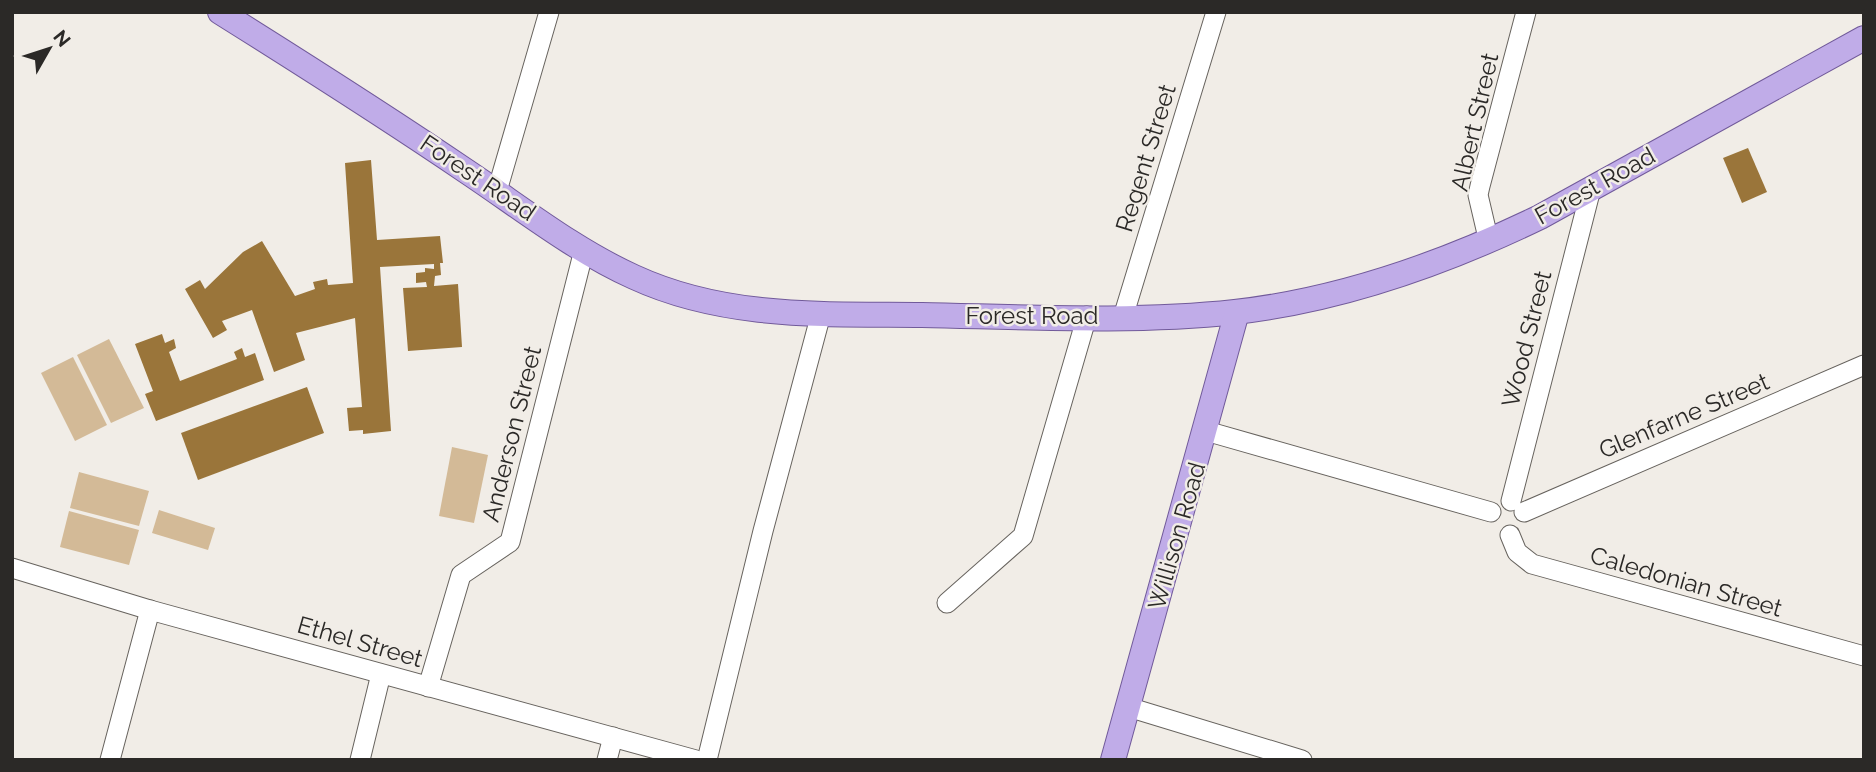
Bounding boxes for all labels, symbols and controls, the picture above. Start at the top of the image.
north arrow [14,14,84,84]
text: N [49,26,75,51]
street label: Albert Street [1445,50,1504,194]
street label: Regent Street [1109,81,1182,235]
street label: Forest Road [415,128,542,227]
street label: Forest Road [1530,141,1660,231]
street label: Wood Street [1496,268,1557,410]
street label: Forest Road [965,301,1099,330]
street label: Anderson Street [476,343,547,525]
street label: Glenfarne Street [1594,367,1773,464]
street label: Willison Road [1142,459,1211,613]
street label: Caledonian Street [1587,540,1785,623]
street label: Ethel Street [294,610,426,673]

